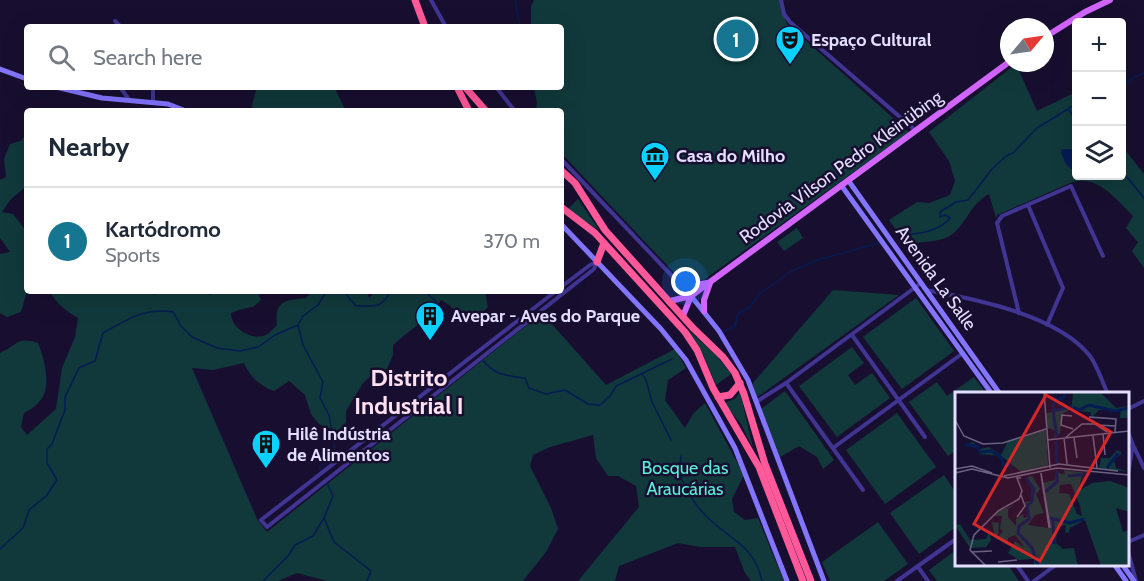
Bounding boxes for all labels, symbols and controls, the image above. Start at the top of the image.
pin: 1 [716,16,756,62]
north arrow [1000,18,1054,72]
map controls [1072,18,1126,180]
button: + [1072,18,1126,72]
search box [24,24,564,90]
theatre icon: Espaço Cultural [774,24,806,66]
place label: Espaço Cultural [811,29,932,51]
icon: search [45,41,78,74]
text: Search here [93,44,202,71]
button: − [1072,72,1126,126]
street label: Rodovia Vilson Pedro Kleinübing [735,85,947,248]
button: layers [1072,126,1126,180]
text: Nearby [48,131,129,163]
museum icon: Casa do Milho [639,140,671,182]
place label: Casa do Milho [676,145,785,167]
text: Kartódromo [105,216,221,243]
street label: Avenida La Salle [891,222,981,334]
text: 1 [64,229,71,253]
text: 370 m [483,229,540,253]
text: Sports [105,243,160,267]
your location [671,267,700,296]
building icon: Avepar - Aves do Parque [414,300,446,342]
place label: Avepar - Aves do Parque [451,305,640,327]
district label: Distrito Industrial I [354,363,464,420]
inset map [955,392,1129,566]
place label: Hilê Indústria de Alimentos [287,423,390,466]
building icon: Hilê Indústria de Alimentos [250,428,282,470]
park label: Bosque das Araucárias [642,457,728,500]

